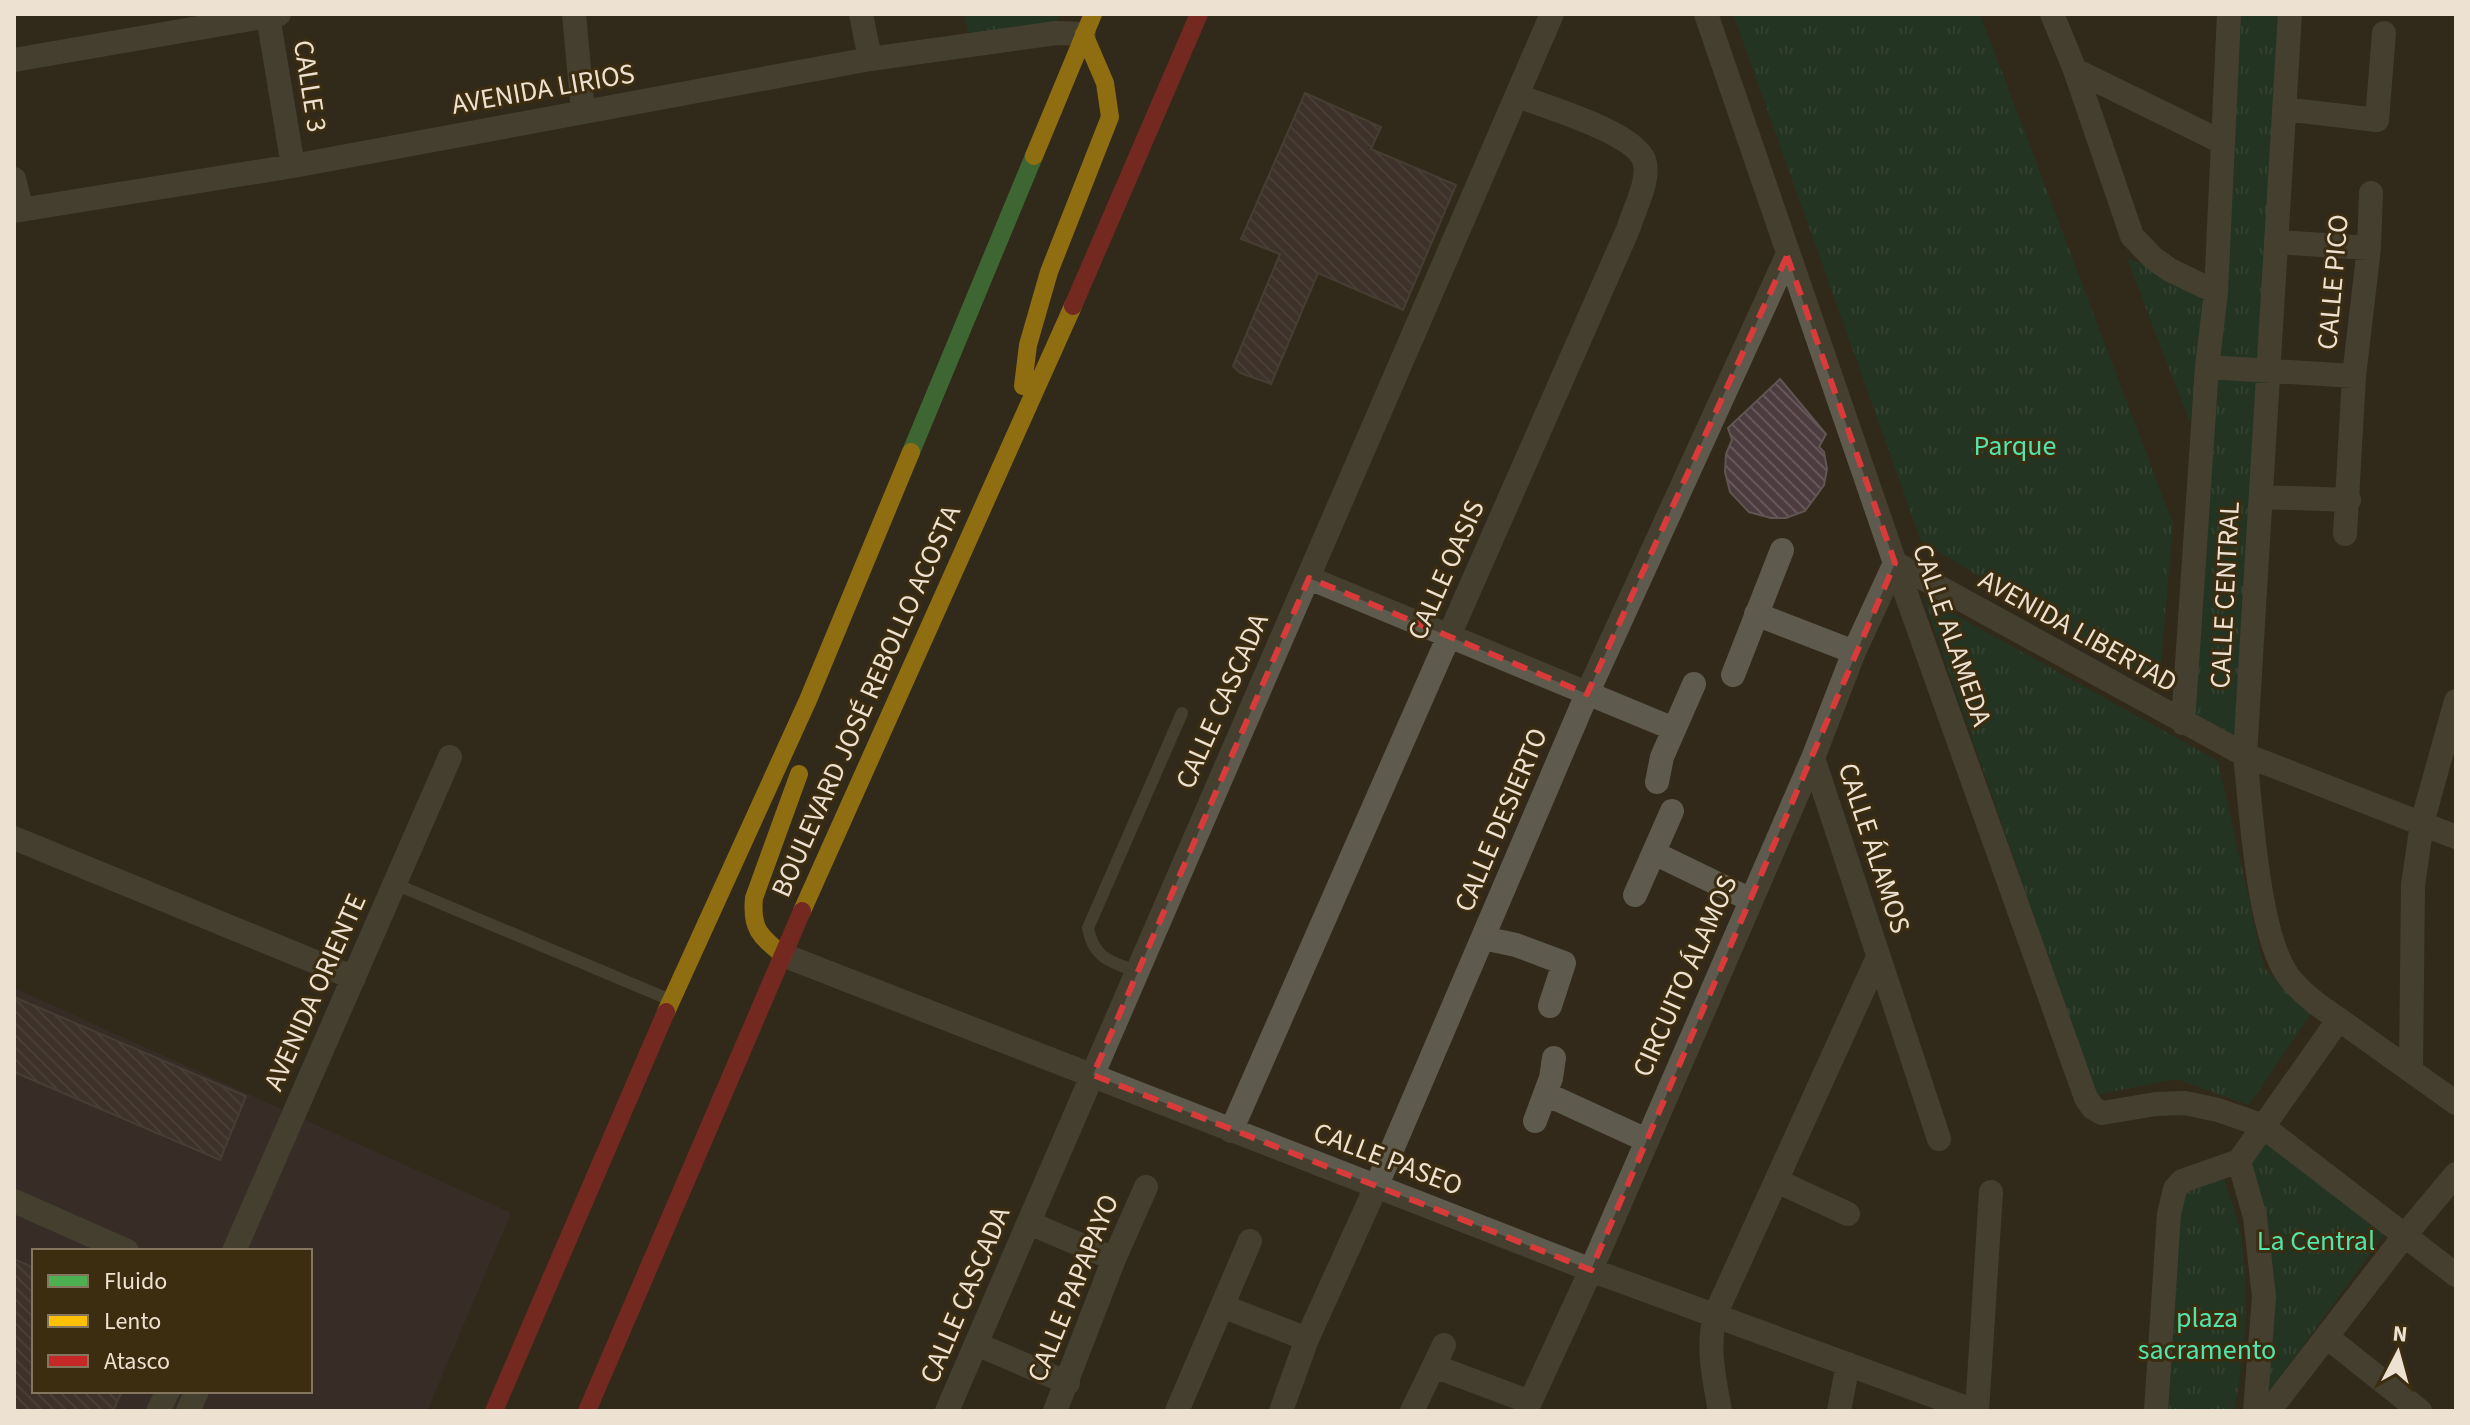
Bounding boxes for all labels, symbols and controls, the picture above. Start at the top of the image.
street label: CALLE 3 [283,37,337,135]
street label: AVENIDA LIRIOS [448,53,638,125]
street label: CALLE PICO [2307,213,2359,351]
park label: Parque [1974,426,2056,466]
street label: CALLE OASIS [1397,494,1495,646]
street label: BOULEVARD JOSÉ REBOLLO ACOSTA [761,498,971,903]
street label: CALLE CENTRAL [2200,500,2250,690]
street label: CALLE ALAMEDA [1902,539,2002,732]
street label: AVENIDA LIBERTAD [1972,560,2184,702]
street label: CALLE CASCADA [1165,606,1279,795]
street label: CALLE DESIERTO [1444,722,1558,918]
street label: CALLE ÁLAMOS [1828,758,1920,938]
street label: CIRCUITO ÁLAMOS [1623,869,1747,1083]
street label: AVENIDA ORIENTE [254,887,376,1097]
street label: CALLE PASEO [1308,1112,1468,1206]
street label: CALLE PAPAPAYO [1017,1188,1129,1388]
street label: CALLE CASCADA [910,1200,1020,1389]
park label: La Central [2257,1221,2375,1261]
legend [32,1249,312,1393]
text: Fluido [104,1264,167,1299]
park label: plaza sacramento [2138,1298,2276,1370]
text: Lento [104,1304,161,1339]
north arrow [2358,1313,2438,1393]
text: N [2391,1317,2409,1351]
text: Atasco [104,1344,170,1379]

